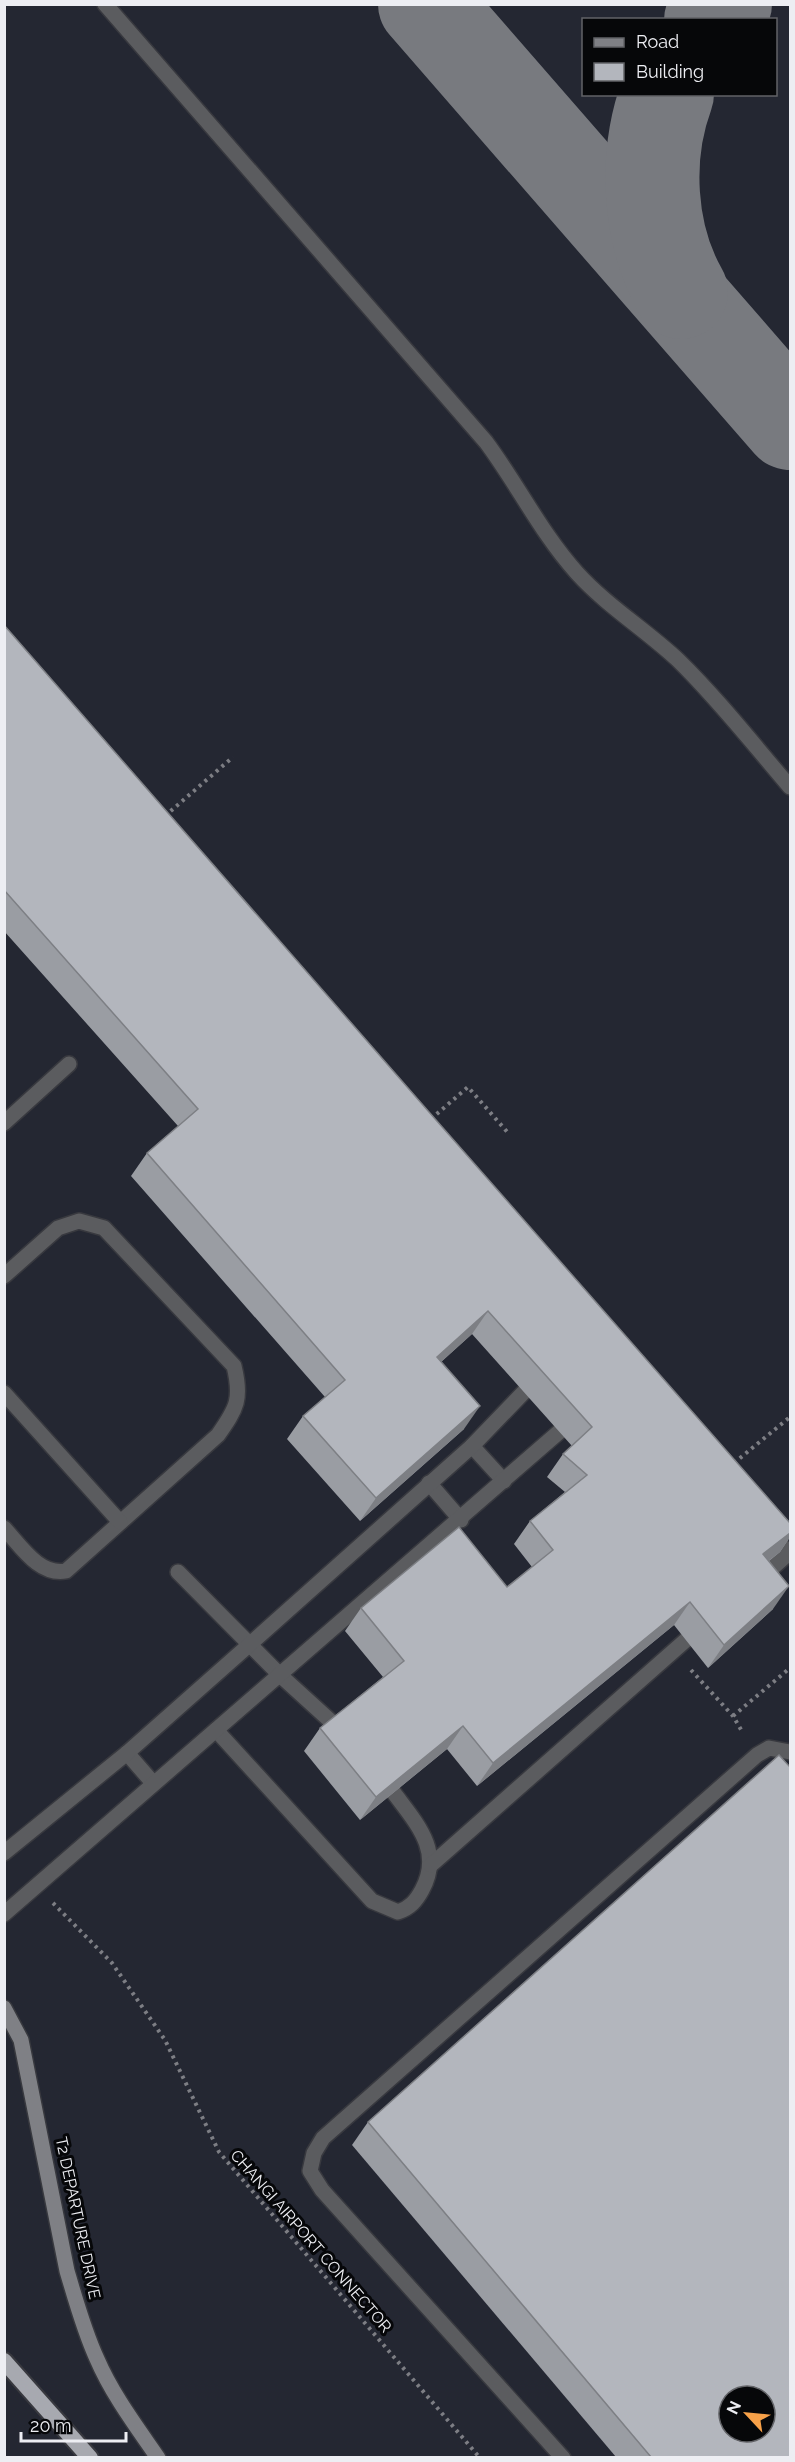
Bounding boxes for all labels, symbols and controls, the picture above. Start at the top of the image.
legend [582,18,777,96]
text: Road [636,31,679,52]
text: Building [636,61,704,82]
street label: T2 DEPARTURE DRIVE [52,2135,105,2301]
street label: CHANGI AIRPORT CONNECTOR [227,2146,395,2336]
north arrow [717,2384,777,2444]
text: N [723,2398,745,2417]
scale bar [21,2405,126,2443]
text: 20 m [30,2415,72,2436]

